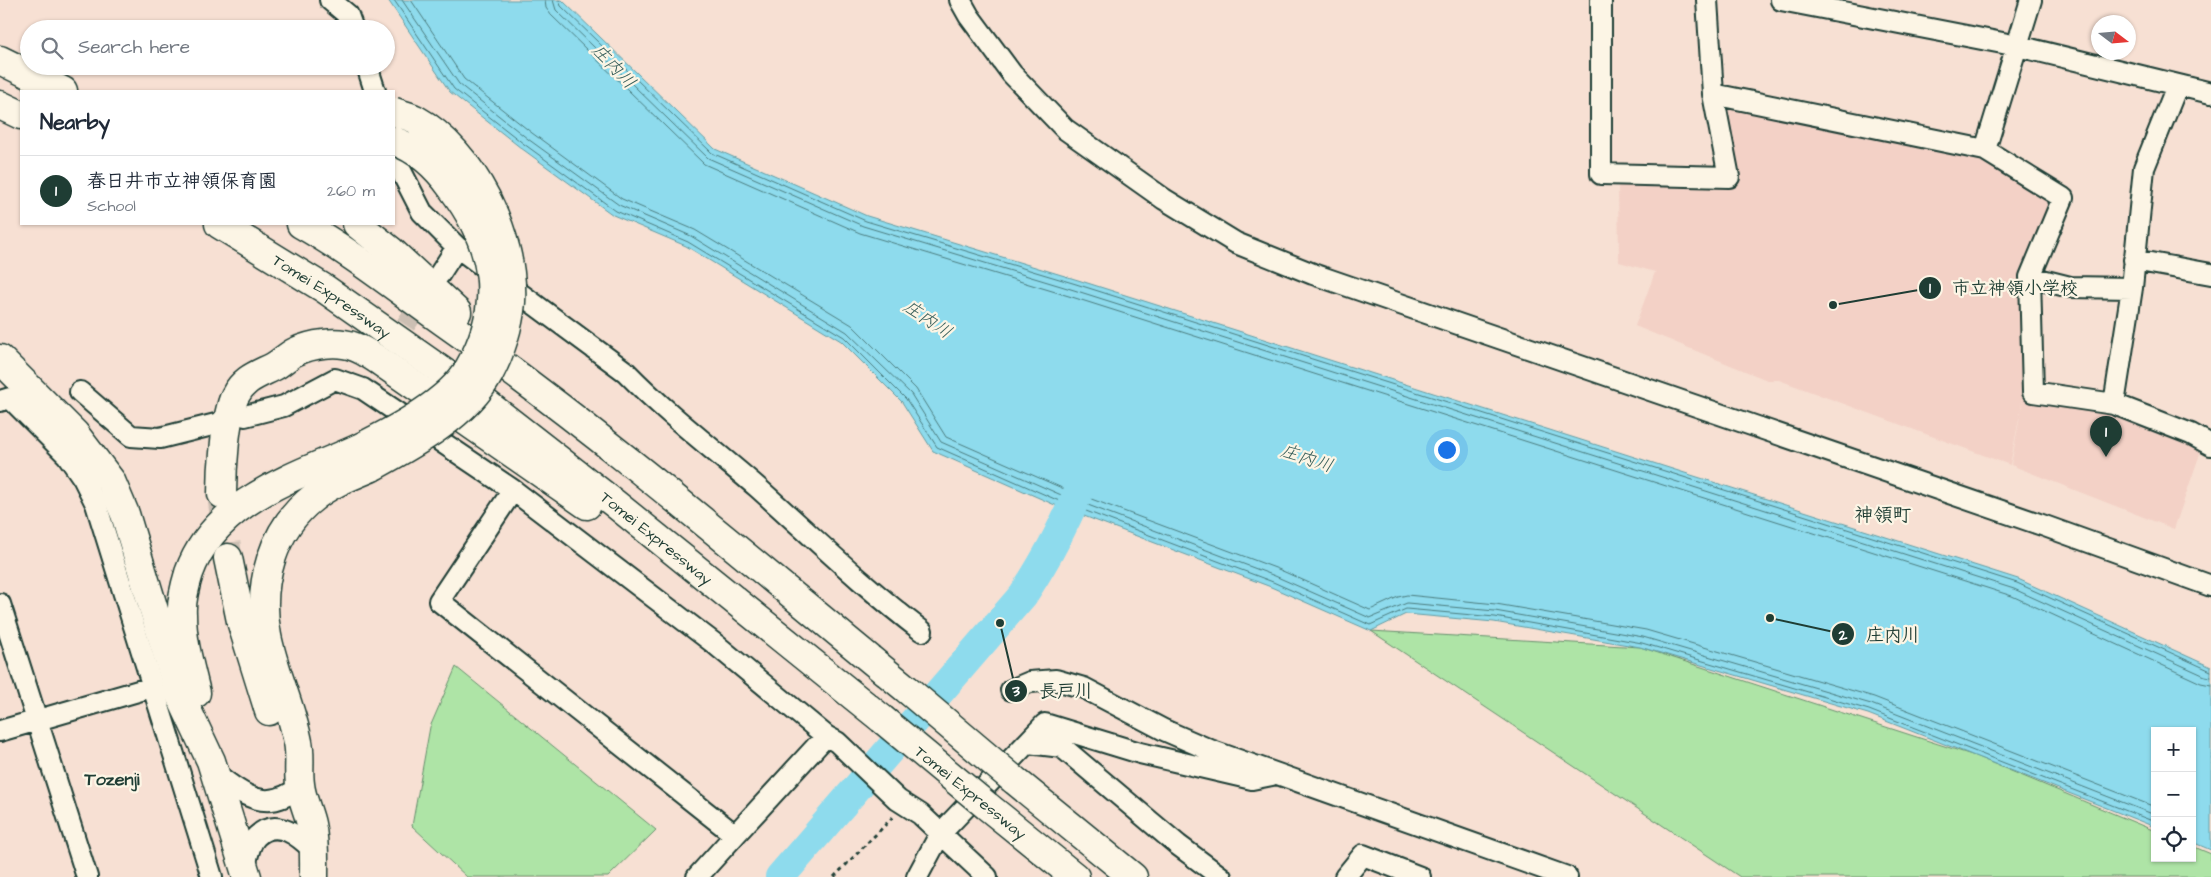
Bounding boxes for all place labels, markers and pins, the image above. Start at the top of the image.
callout: 市立神領小学校 [1917,271,2088,304]
pin: 1 [2090,416,2122,457]
callout: 庄内川 [1831,618,1930,651]
callout: 長戸川 [1004,674,1103,707]

